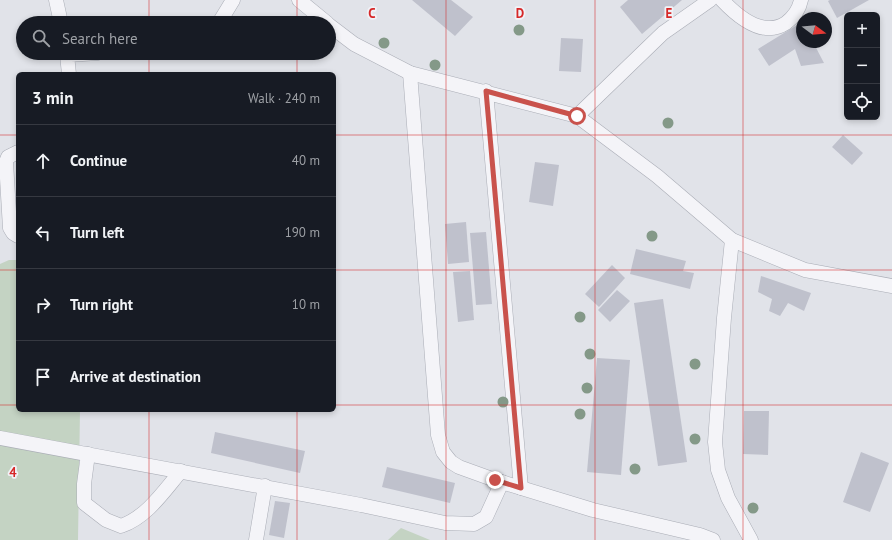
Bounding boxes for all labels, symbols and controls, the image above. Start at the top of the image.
text: C [368,5,376,22]
text: D [516,5,524,22]
text: E [666,5,673,22]
north arrow [796,12,832,48]
map controls [844,12,880,120]
button: + [844,12,880,48]
search box [16,16,336,60]
icon: search [30,27,52,49]
text: Search here [62,29,138,48]
button: − [844,48,880,84]
button: locate [844,84,880,120]
text: 3 min [32,87,73,109]
text: Walk · 240 m [248,90,320,107]
route start [568,107,586,125]
icon: ahead [32,150,54,172]
text: Continue [70,151,127,170]
text: 40 m [292,152,320,169]
icon: left [32,222,54,244]
text: Turn left [70,223,124,242]
text: 190 m [285,224,320,241]
icon: right [32,294,54,316]
text: Turn right [70,295,133,314]
text: 10 m [292,296,320,313]
icon: arrive [32,366,54,388]
text: Arrive at destination [70,367,201,386]
text: 4 [9,464,17,481]
route end [486,471,504,489]

